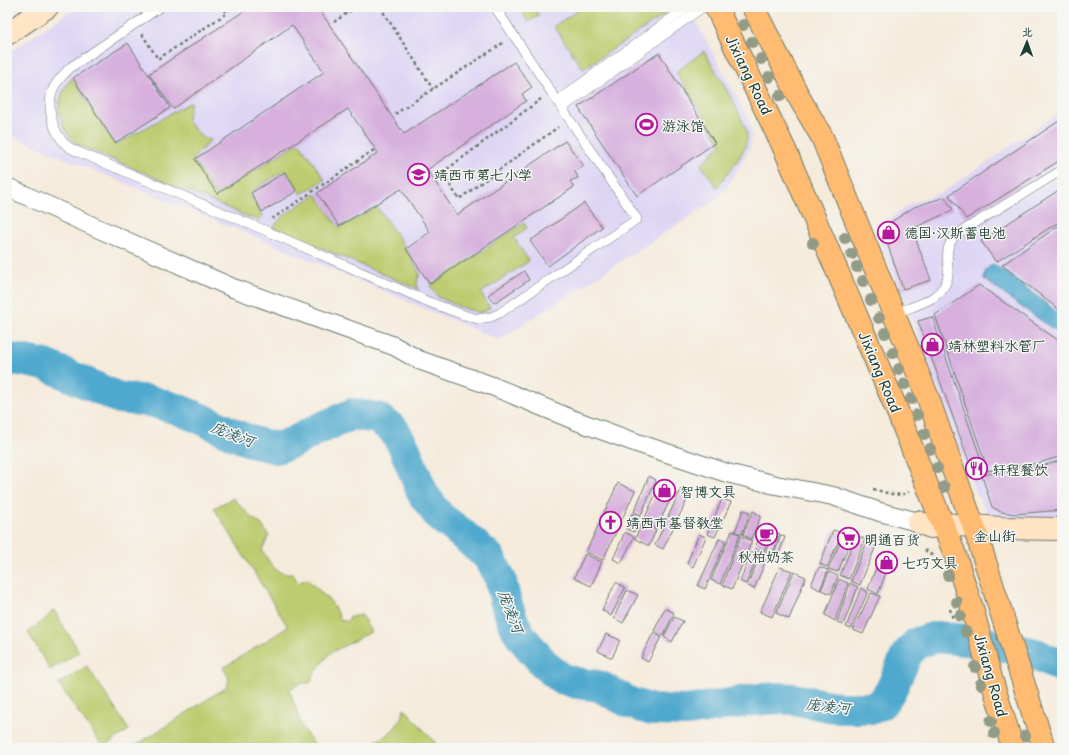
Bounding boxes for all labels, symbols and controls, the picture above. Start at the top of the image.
north arrow [1007,22,1047,62]
text: 北 [1022,23,1033,40]
street label: Jixiang Road [721,32,777,118]
sports icon: 游泳馆 [634,112,660,138]
place label: 游泳馆 [662,115,704,136]
school or university icon: 靖西市第七小学 [405,161,431,187]
place label: 靖西市第七小学 [434,164,532,185]
shop icon: 德国·汉斯蓄电池 [876,219,902,245]
place label: 德国·汉斯蓄电池 [904,222,1006,243]
street label: Jixiang Road [853,328,907,416]
shop icon: 靖林塑料水管厂 [919,332,945,358]
place label: 靖林塑料水管厂 [948,335,1046,356]
water label: 庞凌河 [208,414,261,453]
restaurant icon: 轩程餐饮 [963,456,989,482]
place label: 轩程餐饮 [992,459,1048,480]
shop icon: 智博文具 [651,478,677,504]
place label: 智博文具 [680,481,736,502]
church icon: 靖西市基督教堂 [598,509,624,535]
place label: 靖西市基督教堂 [626,512,724,533]
cafe icon: 秋柏奶茶 [753,521,779,547]
street label: 金山街 [974,525,1016,546]
supermarket icon: 明通百货 [835,526,861,552]
place label: 明通百货 [864,529,920,550]
place label: 秋柏奶茶 [738,546,794,567]
shop icon: 七巧文具 [873,549,899,575]
place label: 七巧文具 [902,552,958,573]
water label: 庞凌河 [493,586,532,639]
street label: Jixiang Road [969,631,1013,719]
water label: 庞凌河 [804,691,855,719]

